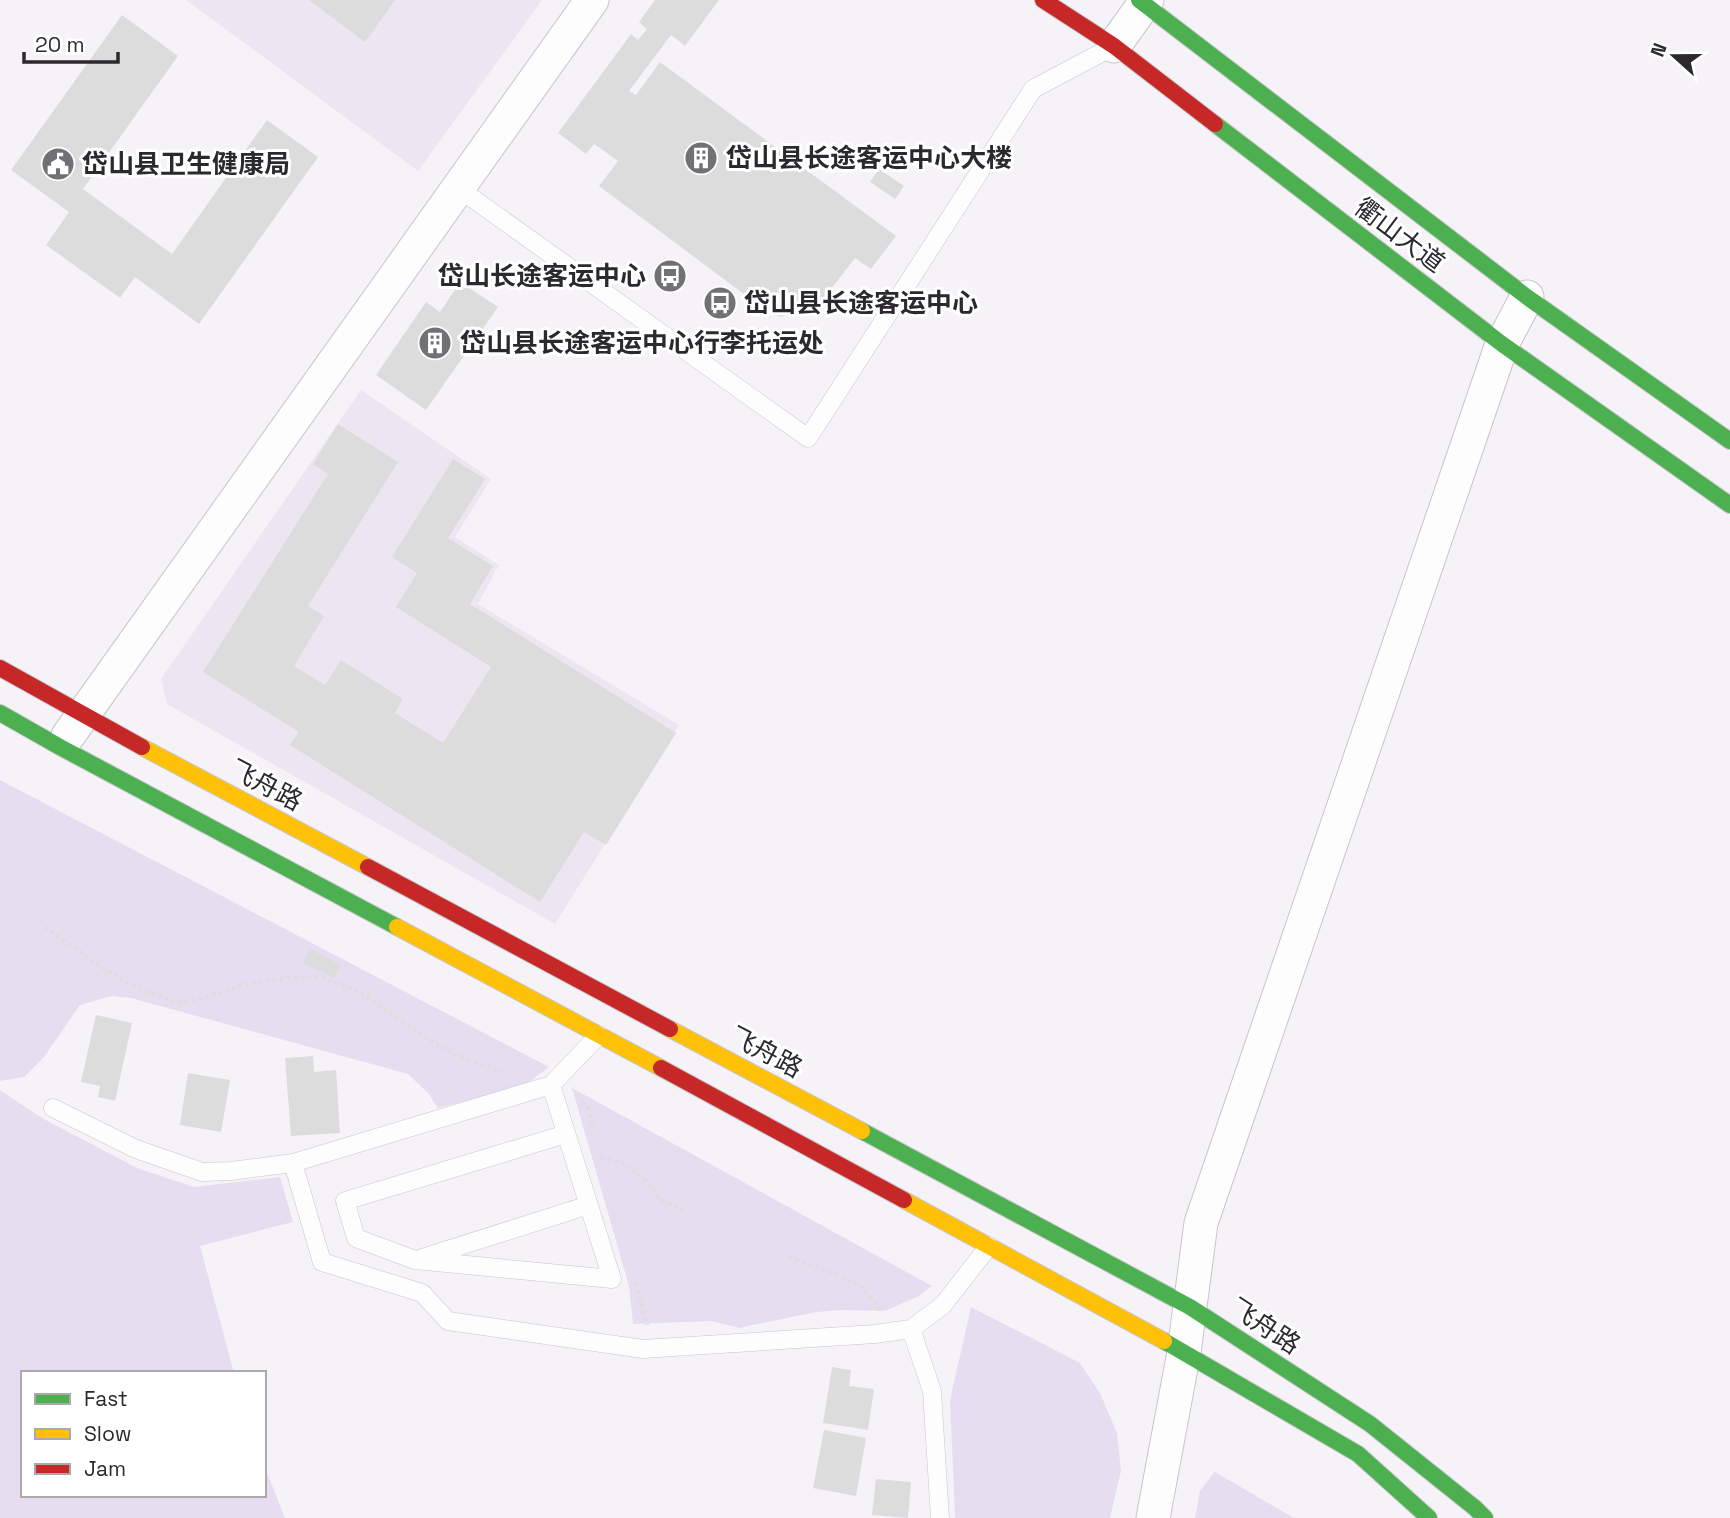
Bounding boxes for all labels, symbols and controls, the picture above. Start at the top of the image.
scale bar [24,21,119,65]
north arrow [1639,21,1709,91]
text: 20 m [35,31,85,58]
text: N [1645,40,1673,61]
building icon: 岱山县长途客运中心大楼 [682,139,720,177]
place label: 岱山县长途客运中心大楼 [726,141,1012,175]
public building icon: 岱山县卫生健康局 [39,145,77,183]
place label: 岱山县卫生健康局 [82,147,290,181]
street label: 衢山大道 [1348,190,1452,280]
bus stop icon: 岱山长途客运中心 [651,257,689,295]
place label: 岱山长途客运中心 [438,259,646,293]
bus stop icon: 岱山县长途客运中心 [701,284,739,322]
place label: 岱山县长途客运中心 [744,286,978,320]
building icon: 岱山县长途客运中心行李托运处 [416,324,454,362]
place label: 岱山县长途客运中心行李托运处 [460,326,824,360]
street label: 飞舟路 [224,752,308,818]
street label: 飞舟路 [724,1019,808,1085]
street label: 飞舟路 [1223,1290,1307,1362]
legend [21,1371,266,1497]
text: Fast [84,1385,128,1412]
text: Slow [84,1420,132,1447]
text: Jam [84,1455,126,1482]

